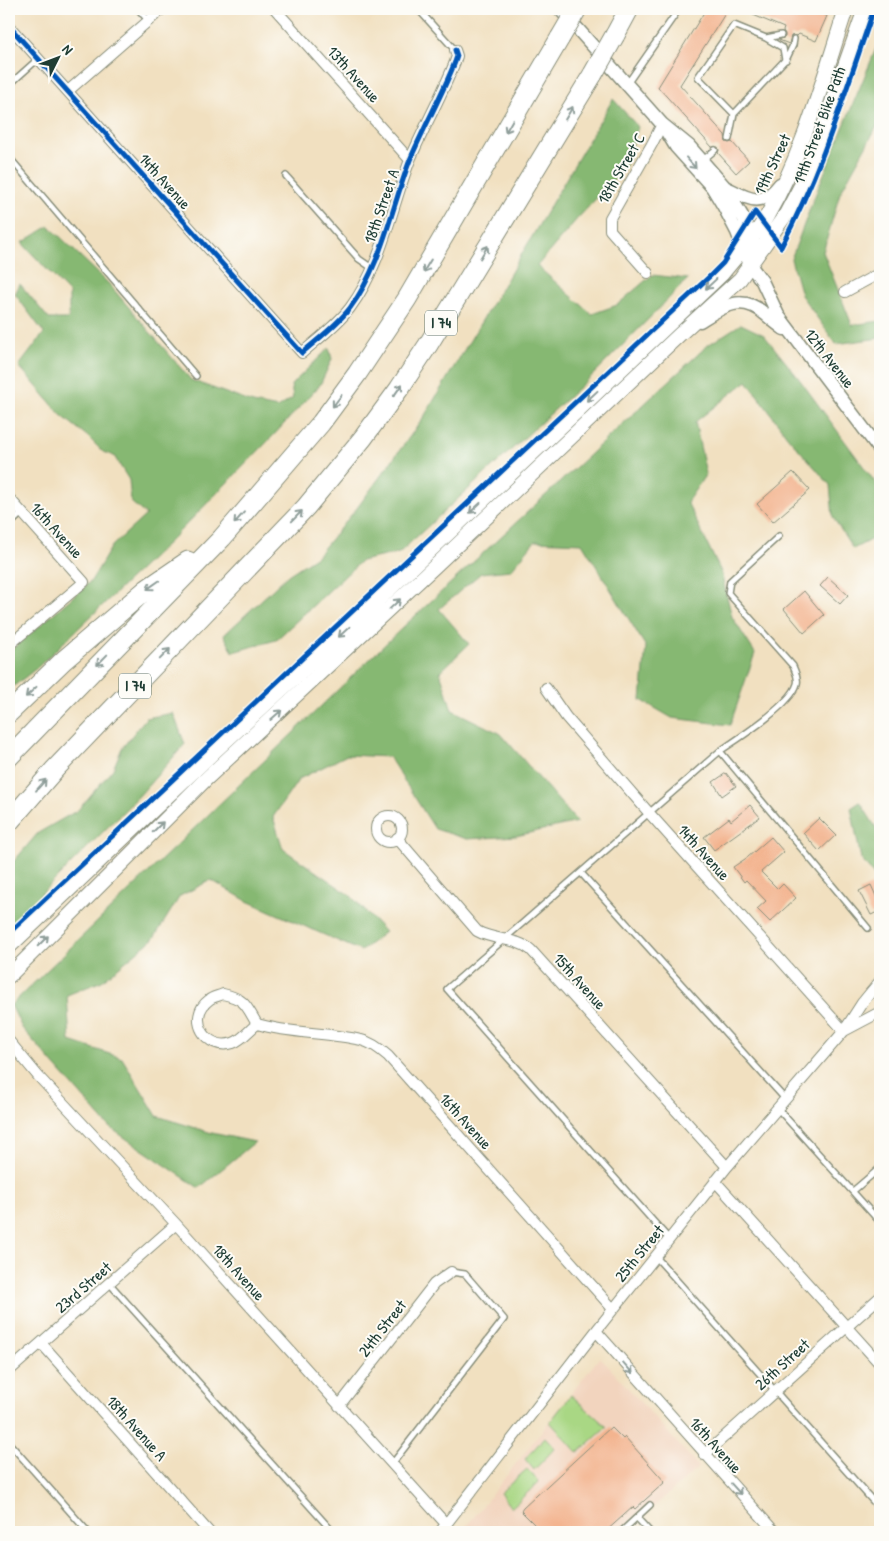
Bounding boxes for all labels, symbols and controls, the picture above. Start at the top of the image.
north arrow [32,32,82,82]
text: N [58,40,78,58]
street label: 13th Avenue [323,41,386,108]
street label: 19th Street Bike Path [788,63,850,187]
one-way arrow [564,107,574,121]
one-way arrow [504,118,514,132]
street label: 18th Street C [592,128,650,207]
street label: 19th Street [748,130,796,198]
street label: 14th Avenue [134,148,196,214]
one-way arrow [685,157,696,170]
street label: 18th Street A [358,166,404,246]
one-way arrow [480,245,490,259]
one-way arrow [421,258,431,272]
one-way arrow [704,278,717,290]
road number: I 74 [425,310,457,336]
street label: 12th Avenue [800,324,861,393]
one-way arrow [393,383,403,397]
one-way arrow [586,390,599,402]
one-way arrow [332,394,342,408]
street label: 16th Avenue [26,497,89,563]
one-way arrow [468,502,481,514]
one-way arrow [291,510,303,523]
one-way arrow [233,512,245,525]
one-way arrow [146,580,160,590]
one-way arrow [388,598,401,610]
one-way arrow [338,626,351,638]
one-way arrow [159,648,171,661]
one-way arrow [96,654,108,667]
road number: I 74 [119,674,151,698]
one-way arrow [24,686,37,698]
one-way arrow [270,709,283,721]
one-way arrow [35,779,46,792]
street label: 14th Avenue [673,819,735,885]
one-way arrow [152,821,164,833]
one-way arrow [37,935,49,947]
street label: 15th Avenue [549,948,612,1014]
street label: 16th Avenue [435,1088,498,1154]
street label: 25th Street [609,1220,669,1286]
street label: 18th Avenue [208,1239,271,1306]
street label: 23rd Street [50,1256,116,1318]
street label: 24th Street [353,1295,411,1361]
street label: 26th Street [750,1333,815,1395]
one-way arrow [622,1361,633,1374]
street label: 18th Avenue A [102,1391,172,1465]
street label: 16th Avenue [685,1412,748,1478]
one-way arrow [730,1483,742,1496]

